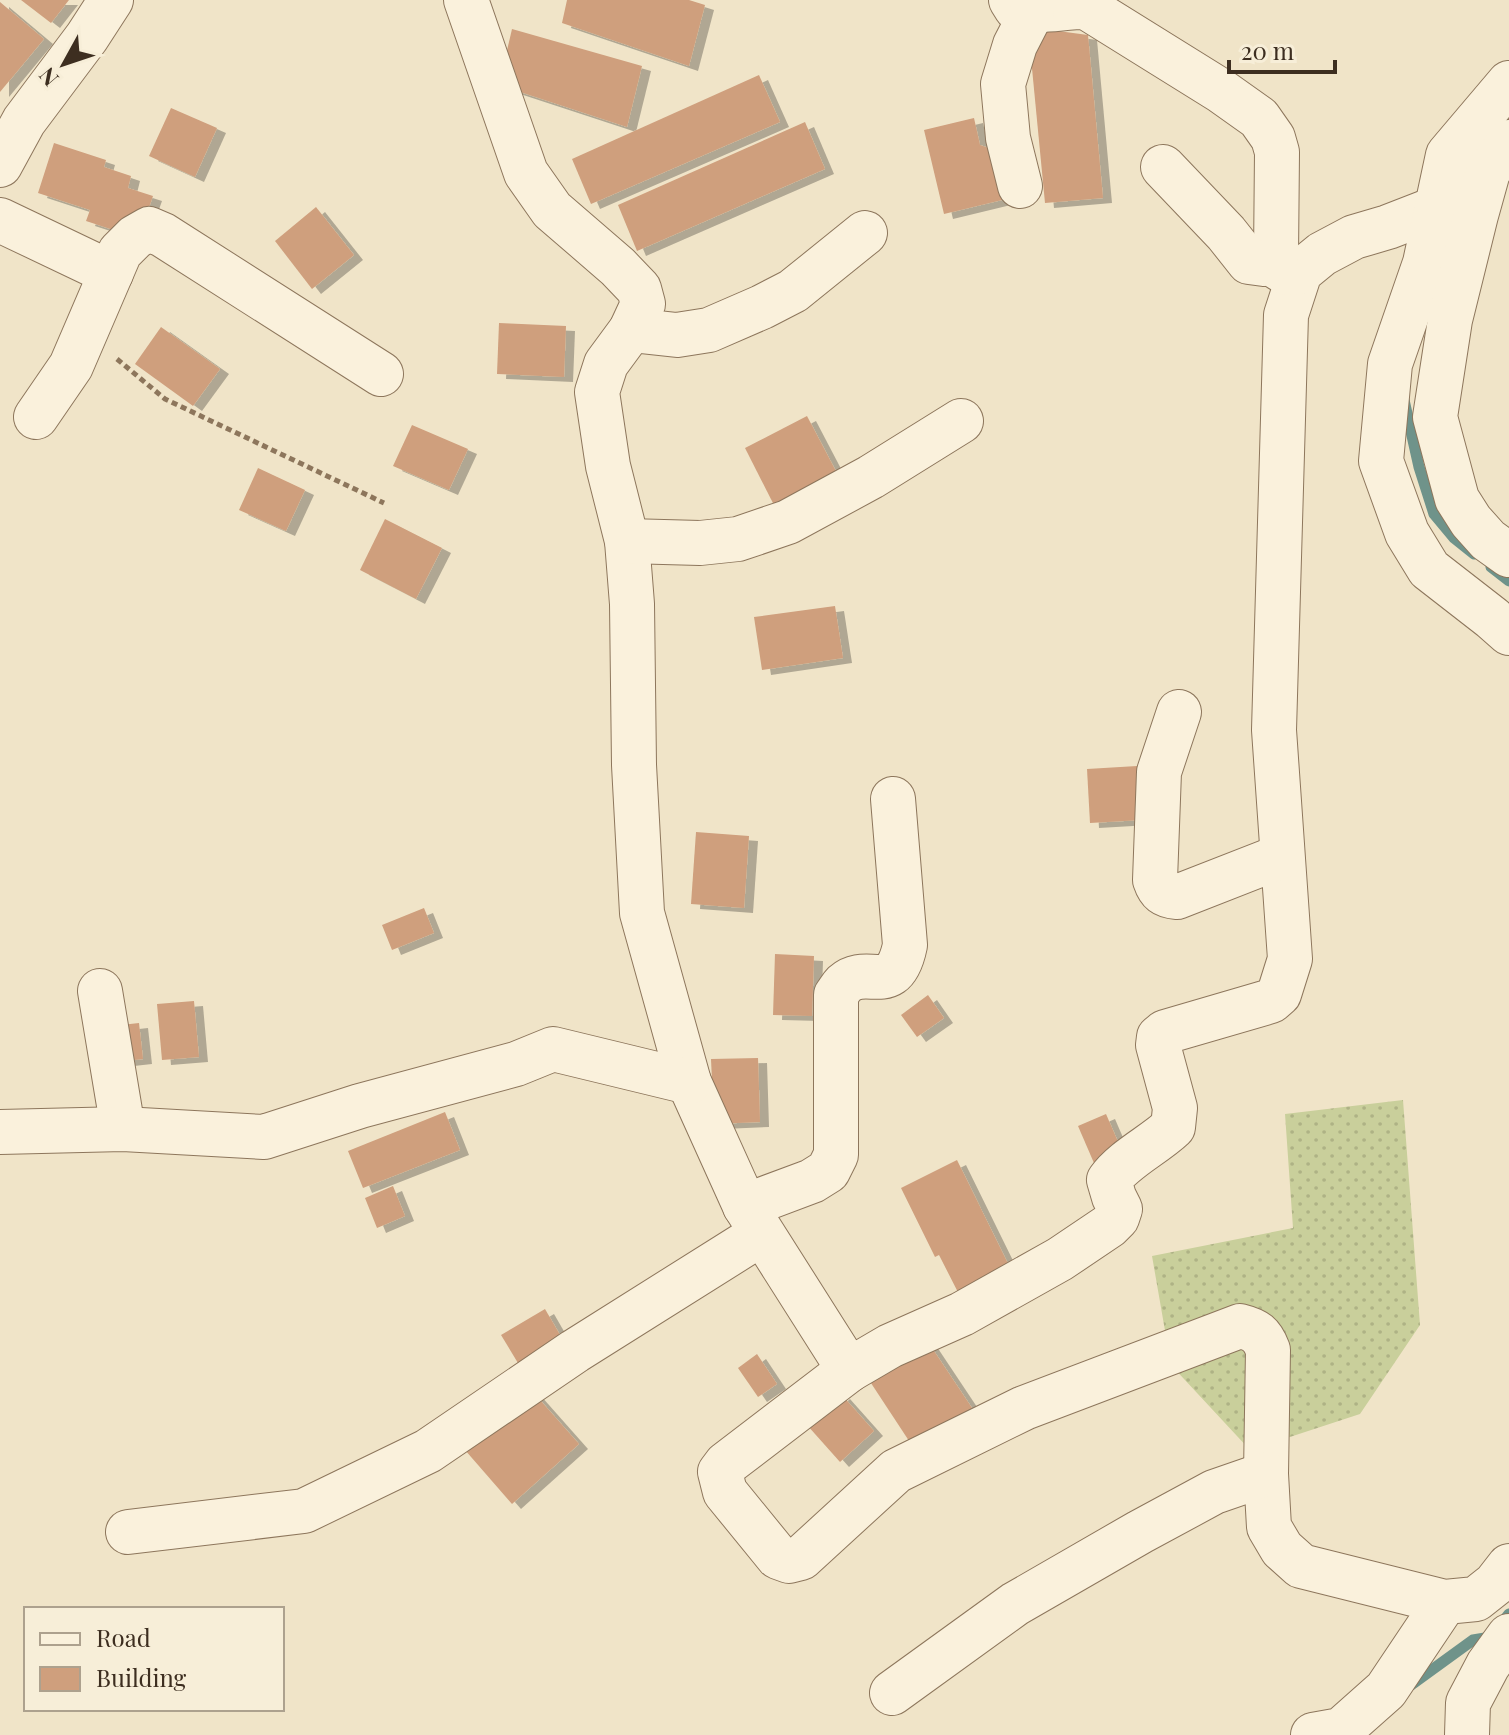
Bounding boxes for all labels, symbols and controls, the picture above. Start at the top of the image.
north arrow [24,24,104,104]
scale bar [1229,24,1335,74]
text: 20 m [1241,34,1294,66]
text: N [31,62,65,93]
legend [24,1607,284,1711]
text: Road [96,1621,151,1653]
text: Building [96,1661,187,1693]

